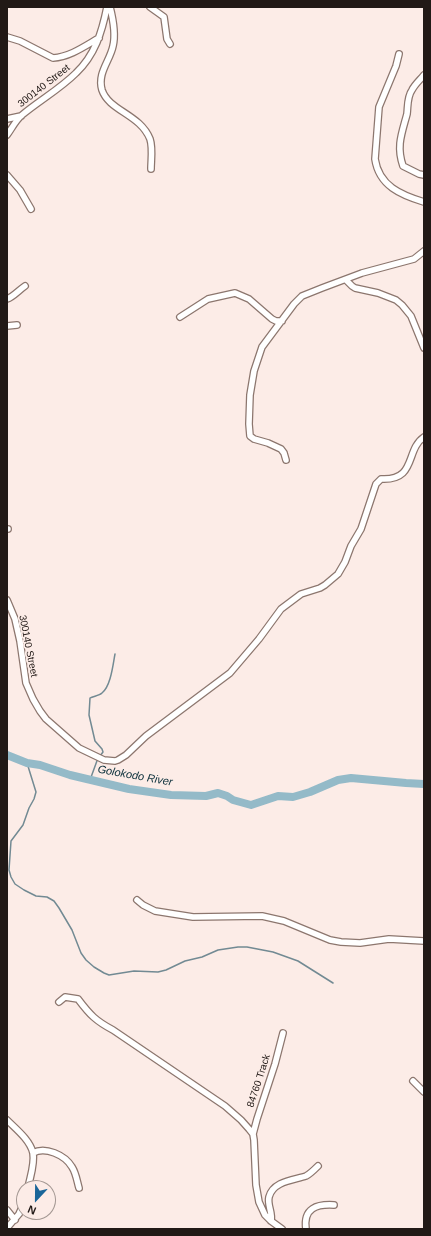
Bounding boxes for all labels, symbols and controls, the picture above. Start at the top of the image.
street label: 300140 Street [16,62,72,110]
street label: 300140 Street [16,614,40,678]
water label: Golokodo River [97,763,173,789]
street label: 84760 Track [245,1053,273,1109]
north arrow [16,1180,56,1220]
text: N [26,1203,38,1217]

